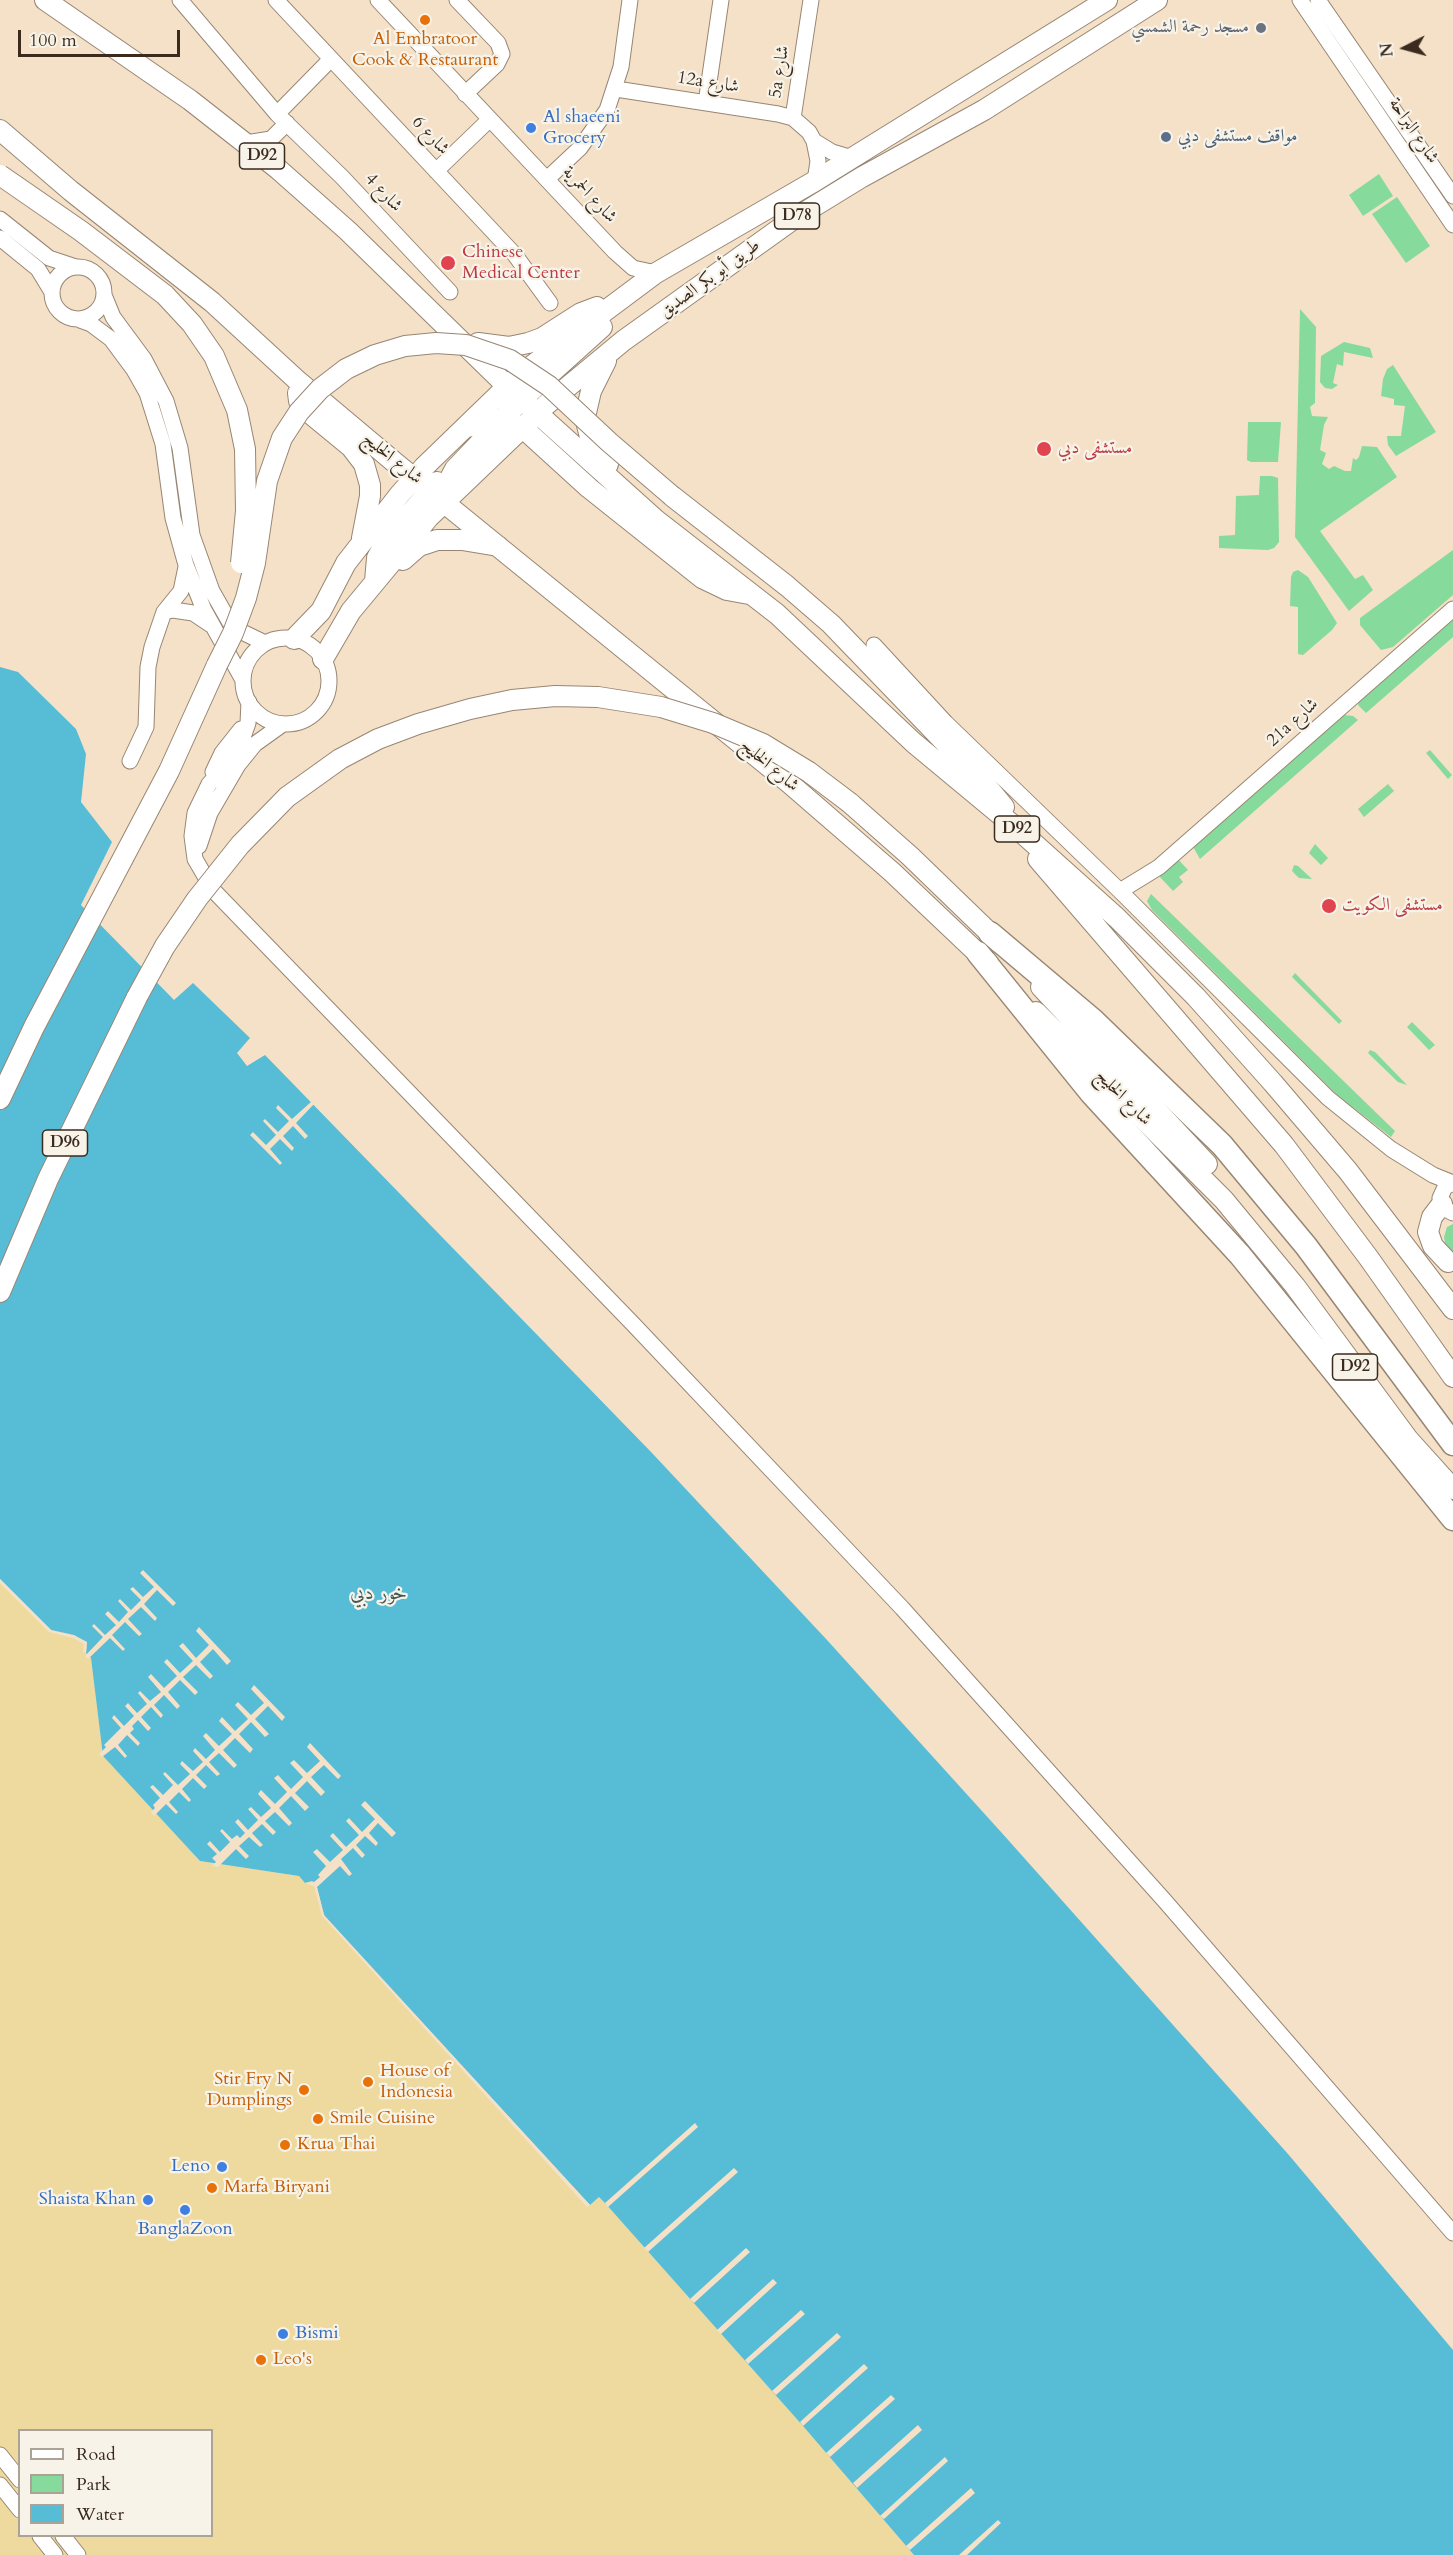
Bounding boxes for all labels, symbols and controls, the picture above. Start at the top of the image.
marker: Al Embratoor Cook & Restaurant [418,13,432,27]
place label: مسجد رحمة الشمسي [1131,17,1249,39]
scale bar [21,18,183,56]
north arrow [1375,18,1435,78]
marker: مسجد رحمة الشمسي [1254,21,1268,35]
text: 100 m [29,28,77,53]
place label: Al Embratoor Cook & Restaurant [352,29,498,72]
text: N [1375,42,1399,58]
street label: 5a شارع [765,44,795,100]
street label: 12a شارع [676,67,740,99]
street label: شارع البراحة [1383,94,1443,168]
place label: Al shaeeni Grocery [543,107,621,150]
street label: شارع 6 [407,112,453,160]
marker: Al shaeeni Grocery [524,121,538,135]
place label: مواقف مستشفى دبي [1178,126,1298,148]
marker: مواقف مستشفى دبي [1159,130,1173,144]
road number: D92 [240,143,284,169]
street label: شارع الحمرية [557,162,621,228]
street label: شارع 4 [360,169,406,217]
road number: D78 [774,203,820,229]
street label: طريق أبو بكر الصديق [655,235,765,323]
place label: Chinese Medical Center [462,242,580,284]
marker: Chinese Medical Center [439,254,457,272]
street label: شارع الخليج [358,428,426,490]
place label: مستشفى دبي [1058,438,1132,460]
marker: مستشفى دبي [1035,440,1053,458]
street label: 21a شارع [1263,694,1323,752]
street label: شارع الخليج [735,735,803,797]
road number: D92 [994,816,1040,842]
place label: مستشفى الكويت [1342,895,1443,917]
marker: مستشفى الكويت [1320,897,1338,915]
street label: شارع الخليج [1090,1065,1156,1131]
road number: D96 [42,1130,88,1156]
road number: D92 [1332,1354,1378,1380]
water label: خور دبي [350,1582,408,1606]
place label: House of Indonesia [380,2061,453,2104]
place label: Stir Fry N Dumplings [207,2069,292,2112]
marker: House of Indonesia [361,2075,375,2089]
marker: Stir Fry N Dumplings [297,2083,311,2097]
place label: Smile Cuisine [330,2108,435,2130]
marker: Smile Cuisine [311,2112,325,2126]
place label: Krua Thai [297,2134,375,2156]
marker: Krua Thai [278,2138,292,2152]
place label: Leno [171,2156,210,2178]
marker: Leno [215,2160,229,2174]
place label: Marfa Biryani [224,2177,330,2199]
marker: Marfa Biryani [205,2181,219,2195]
place label: Shaista Khan [39,2189,136,2211]
marker: Shaista Khan [141,2193,155,2207]
marker: BanglaZoon [178,2203,192,2217]
place label: BanglaZoon [137,2219,233,2241]
place label: Bismi [295,2323,339,2345]
marker: Bismi [276,2327,290,2341]
place label: Leo's [273,2349,312,2371]
marker: Leo's [254,2353,268,2367]
legend [18,2429,213,2537]
text: Road [76,2442,116,2467]
text: Park [76,2472,111,2497]
text: Water [76,2502,124,2527]

